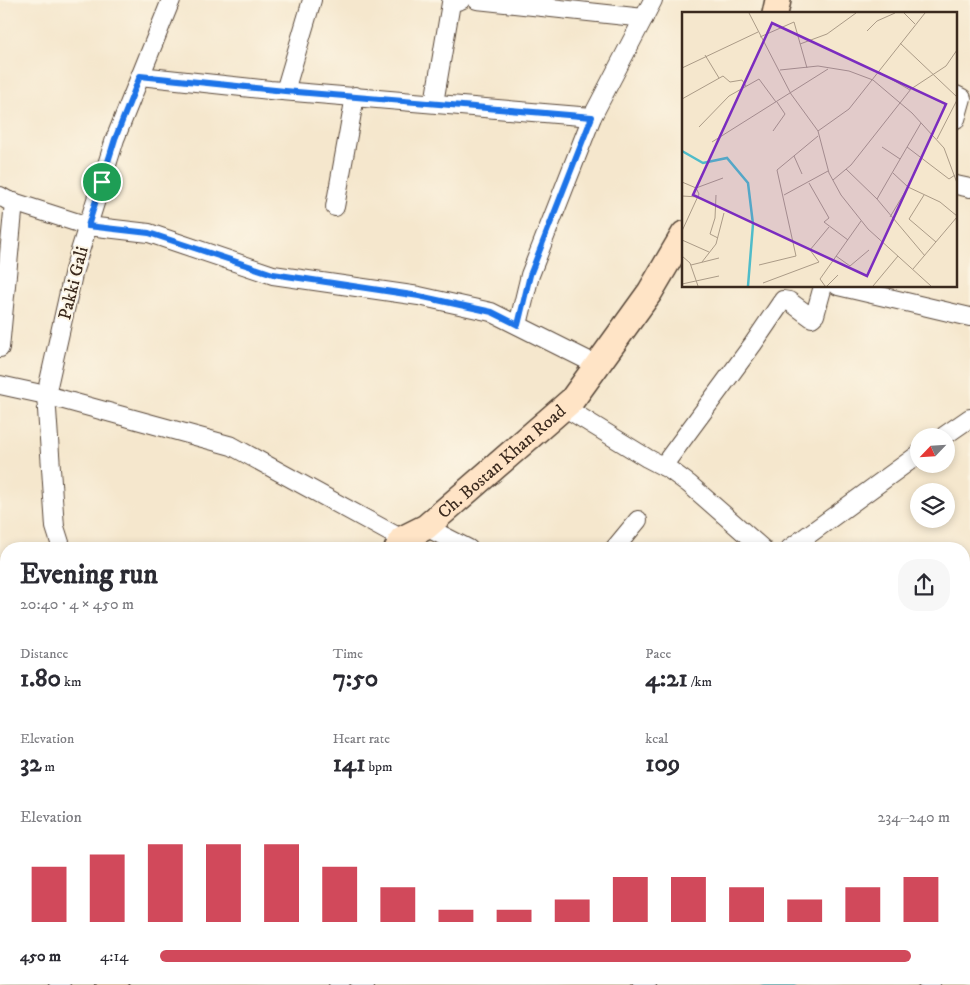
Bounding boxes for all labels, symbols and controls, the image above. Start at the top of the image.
inset map [682,12,958,288]
pin [81,161,123,203]
icon: arrive [88,168,116,196]
street label: Pakki Gali [54,244,94,322]
street label: Ch. Bostan Khan Road [433,400,571,524]
north arrow [910,428,955,472]
map controls [910,428,955,528]
button: layers [910,483,955,528]
text: Evening run [20,557,158,592]
button: share [898,559,950,611]
text: 20:40 · 4 × 450 m [20,594,134,614]
text: Distance [20,645,68,663]
text: Time [333,645,363,663]
text: Pace [645,645,671,663]
text: 1.80 [20,663,61,694]
text: 7:50 [333,663,378,694]
text: 4:21 [645,663,688,694]
text: km [61,673,82,691]
text: /km [688,673,712,691]
text: Elevation [20,730,74,748]
text: Heart rate [333,730,390,748]
text: kcal [645,730,668,748]
text: 32 [20,748,42,779]
text: 141 [333,748,365,779]
text: 109 [645,748,680,779]
text: m [42,758,55,776]
text: bpm [365,758,393,776]
text: Elevation [20,807,82,827]
text: 234–240 m [877,807,950,827]
text: 450 m [20,946,61,966]
text: 4:14 [100,946,128,966]

